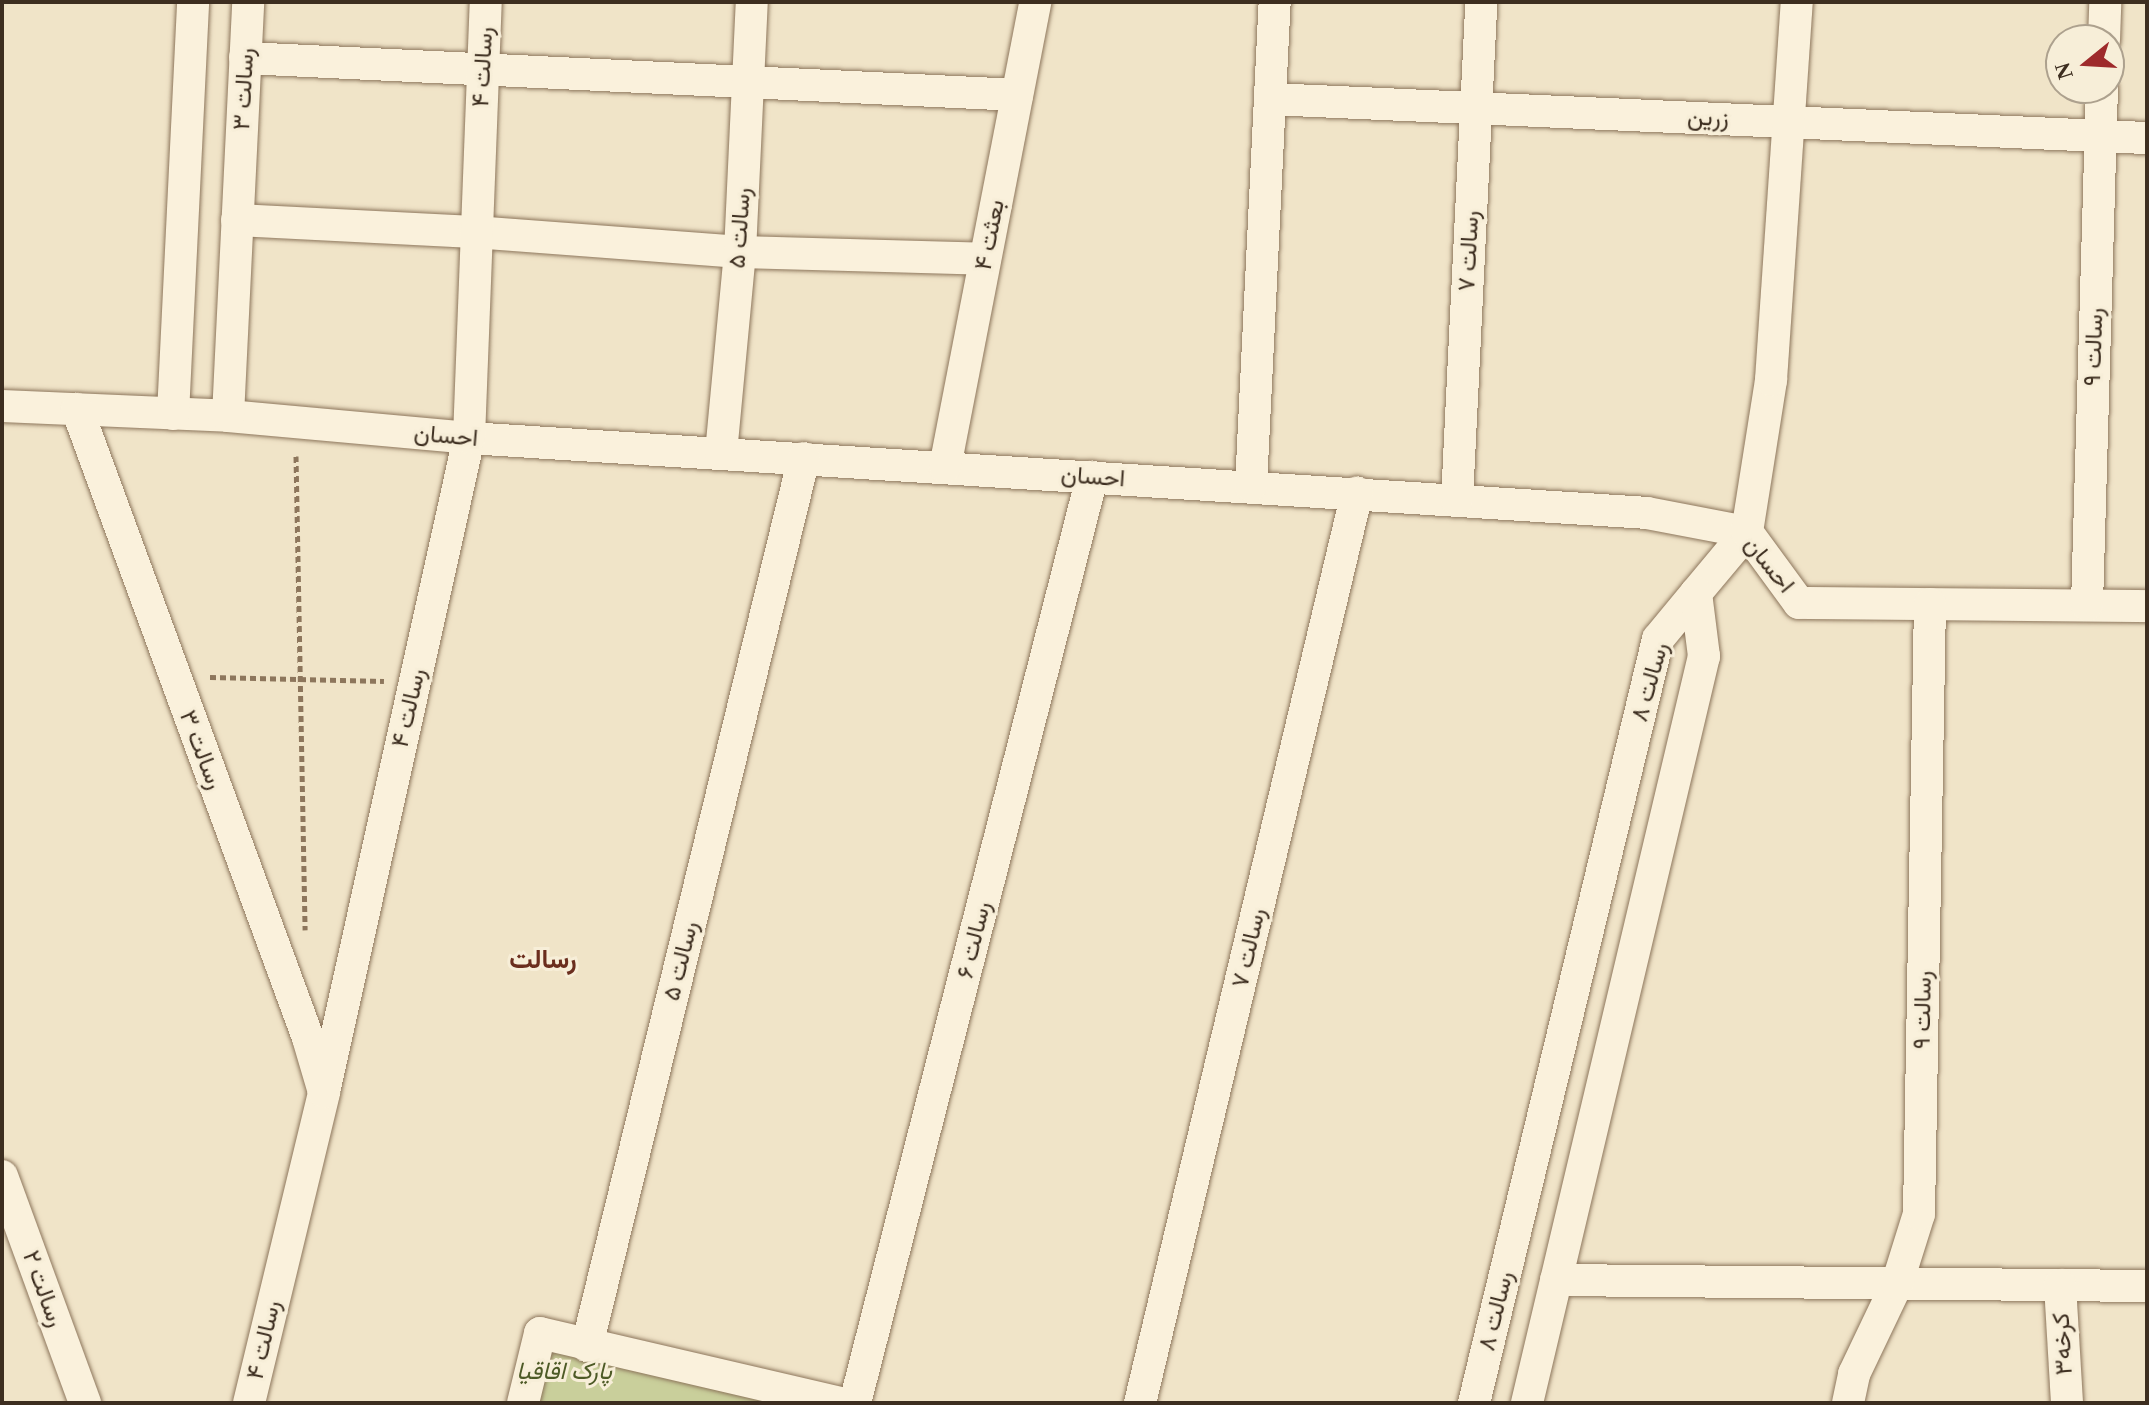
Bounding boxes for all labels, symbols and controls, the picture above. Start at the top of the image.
north arrow [2045,24,2125,104]
street label: رسالت ۴ [467,26,499,108]
street label: رسالت ۳ [227,47,261,131]
text: N [2049,60,2078,82]
street label: زرین [1687,103,1729,133]
street label: رسالت ۵ [723,187,757,269]
street label: بعثت ۴ [969,197,1011,273]
street label: رسالت ۷ [1453,210,1485,292]
street label: رسالت ۹ [2078,307,2110,387]
street label: احسان [413,419,479,453]
street label: احسان [1060,460,1126,494]
street label: احسان [1738,531,1800,599]
street label: رسالت ۸ [1625,639,1675,725]
street label: رسالت ۴ [386,666,432,750]
street label: رسالت ۳ [173,706,229,794]
street label: رسالت ۶ [951,898,997,982]
street label: رسالت ۷ [1226,905,1272,991]
street label: رسالت ۵ [657,918,705,1004]
district label: رسالت [509,944,577,976]
street label: رسالت ۹ [1908,971,1938,1049]
street label: رسالت ۲ [16,1247,70,1331]
street label: رسالت ۸ [1472,1268,1520,1354]
street label: رسالت ۴ [241,1298,287,1382]
street label: کرخه۳ [2047,1312,2079,1376]
park label: پارک اقاقیا [516,1358,612,1386]

